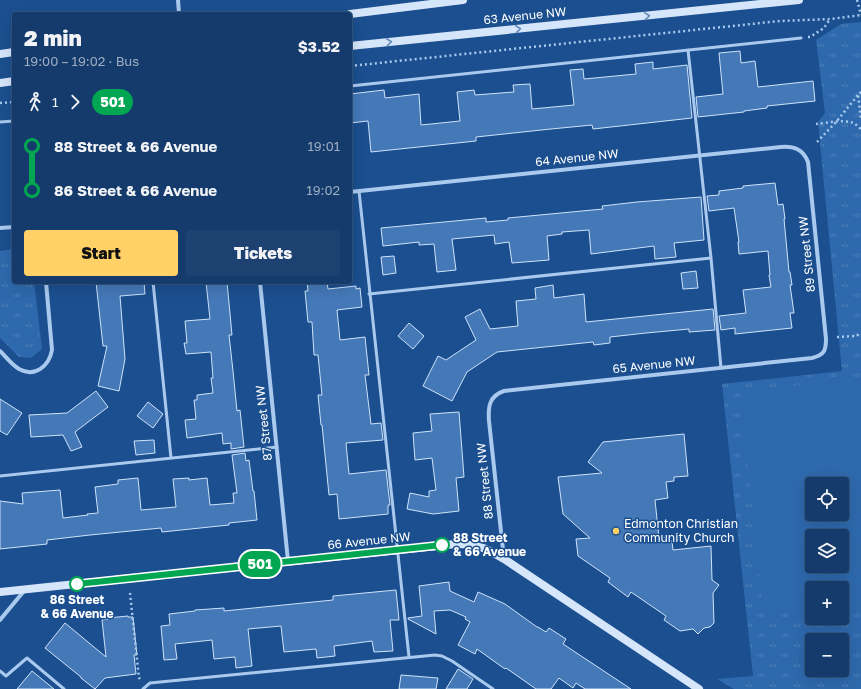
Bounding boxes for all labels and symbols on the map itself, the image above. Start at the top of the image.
street label: 63 Avenue NW [483,4,568,27]
one-way arrow [644,11,650,20]
one-way arrow [515,25,521,34]
one-way arrow [386,38,392,47]
street label: 64 Avenue NW [535,146,620,169]
street label: 89 Street NW [795,215,818,293]
street label: 65 Avenue NW [612,353,697,376]
street label: 87 Street NW [252,384,275,462]
street label: 88 Street NW [473,442,496,520]
place label: Edmonton Christian Community Church [624,516,738,545]
marker: Edmonton Christian Community Church [611,526,621,536]
street label: 66 Avenue NW [327,529,412,552]
place label: 88 Street & 66 Avenue [453,530,526,559]
marker: 88 Street & 66 Avenue [434,537,450,553]
line badge: 501 [237,551,283,577]
marker: 86 Street & 66 Avenue [69,576,85,592]
place label: 86 Street & 66 Avenue [40,592,114,621]

